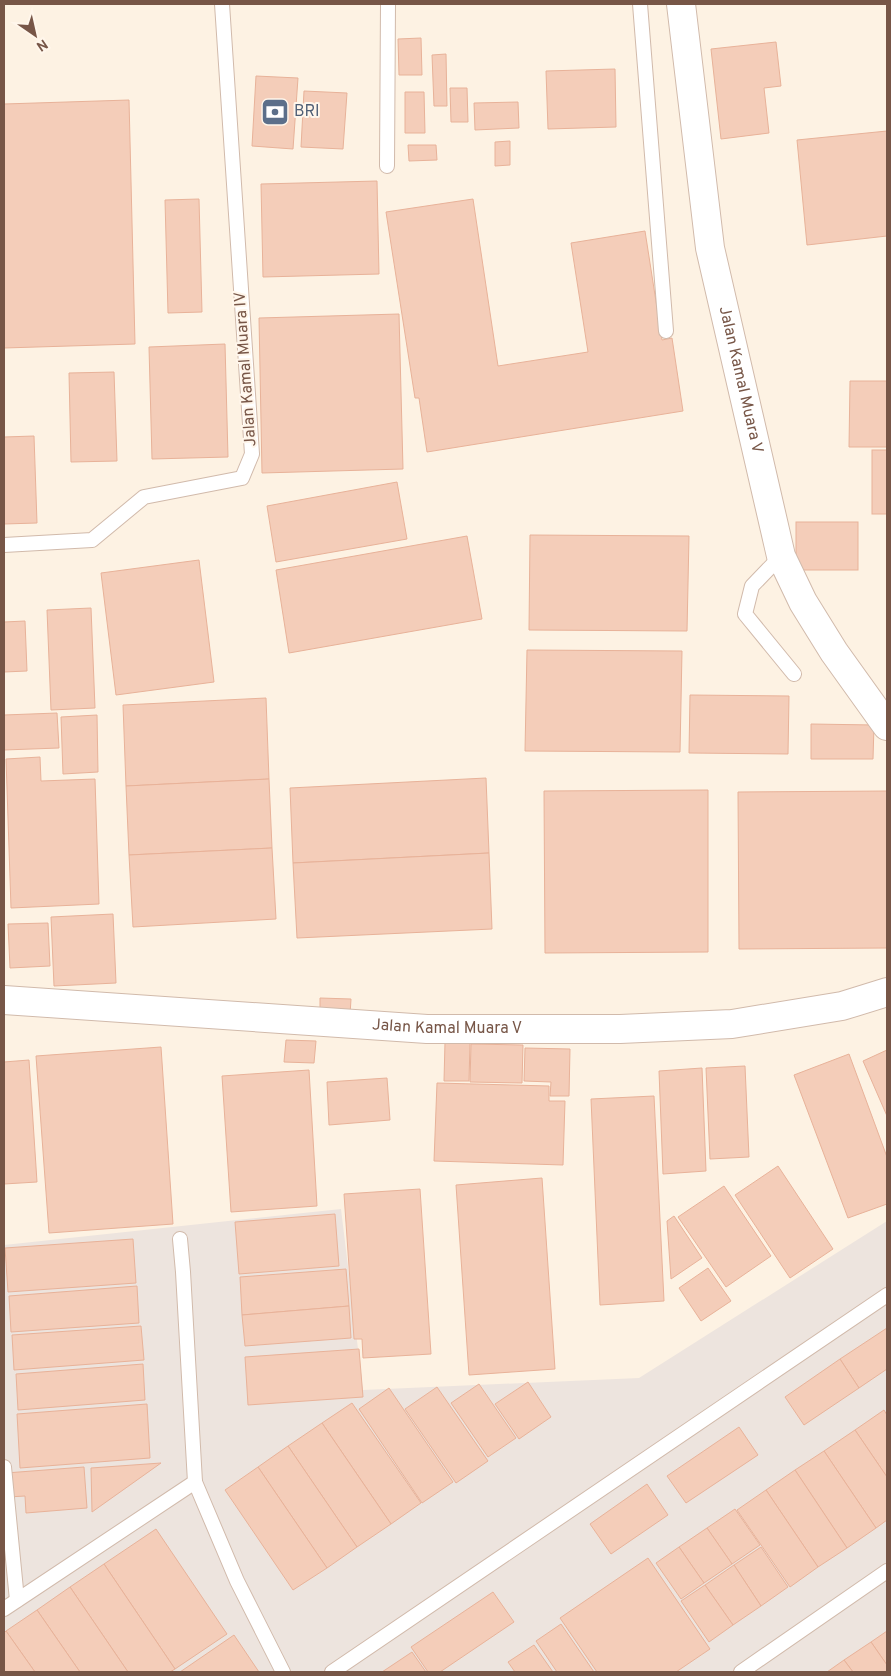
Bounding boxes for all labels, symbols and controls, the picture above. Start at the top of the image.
north arrow [10,10,60,60]
text: N [33,35,50,54]
bank icon: BRI [260,97,290,127]
place label: BRI [294,102,320,122]
street label: Jalan Kamal Muara IV [231,291,261,447]
street label: Jalan Kamal Muara V [714,304,767,455]
street label: Jalan Kamal Muara V [371,1015,522,1039]

